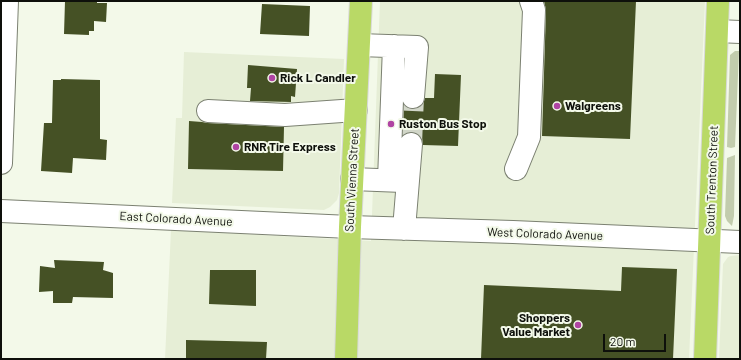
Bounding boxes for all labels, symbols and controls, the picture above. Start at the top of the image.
place label: Rick L Candler [280,71,356,85]
marker: Rick L Candler [267,73,277,83]
place label: Walgreens [565,99,621,113]
marker: Walgreens [552,101,562,111]
place label: Ruston Bus Stop [399,117,486,131]
marker: Ruston Bus Stop [386,119,396,129]
street label: South Trenton Street [703,125,721,235]
street label: South Vienna Street [342,128,362,232]
place label: RNR Tire Express [244,140,336,154]
marker: RNR Tire Express [231,142,241,152]
street label: East Colorado Avenue [119,209,233,229]
street label: West Colorado Avenue [487,225,603,243]
place label: Shoppers Value Market [502,311,570,339]
marker: Shoppers Value Market [573,320,583,330]
scale bar [605,326,668,352]
text: 20 m [610,334,636,348]

